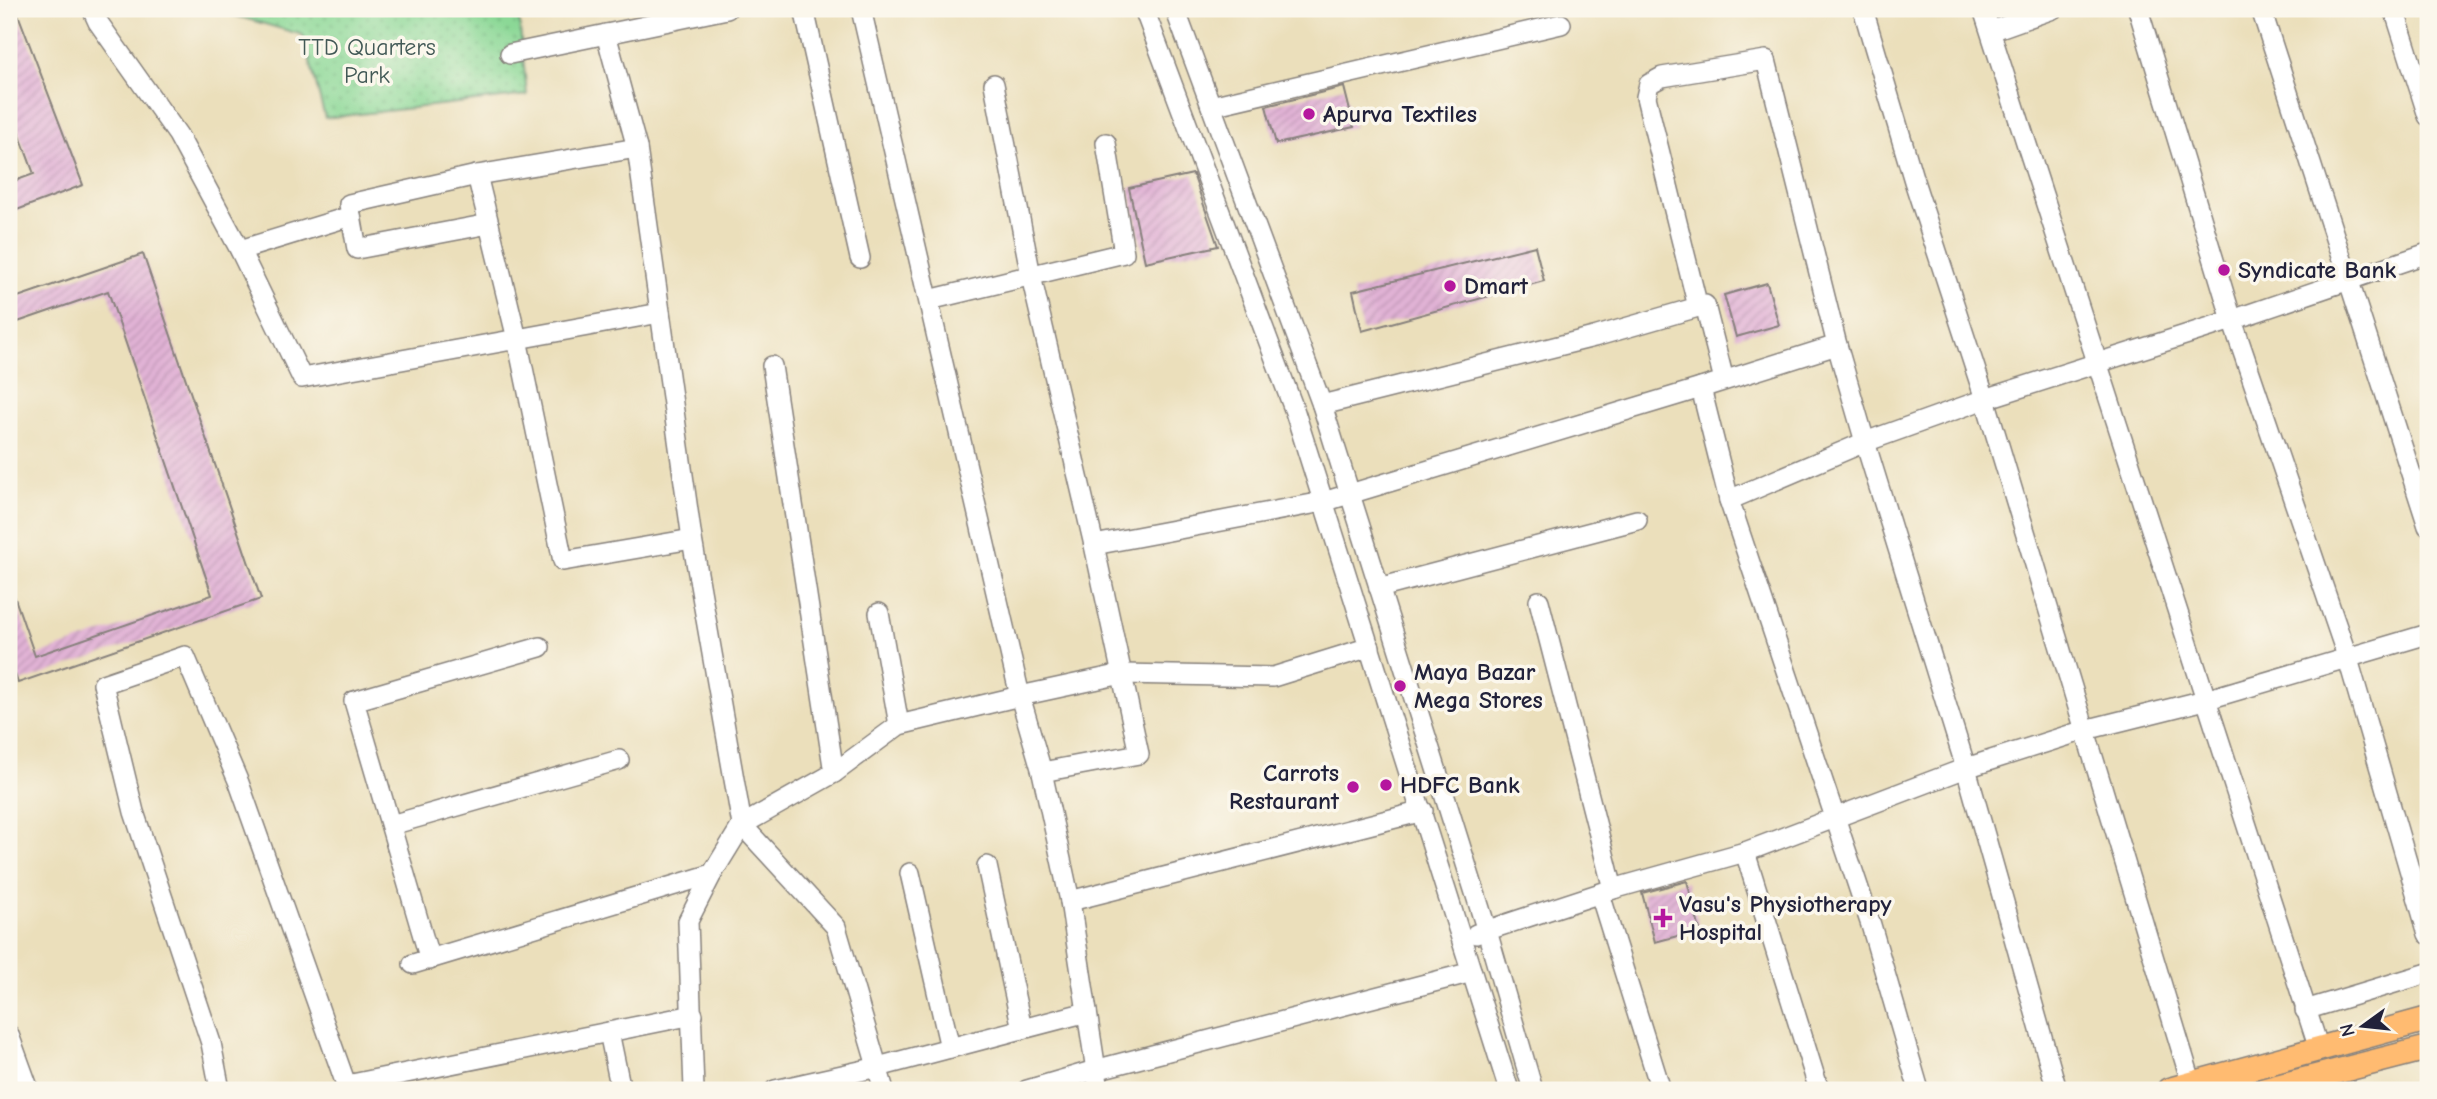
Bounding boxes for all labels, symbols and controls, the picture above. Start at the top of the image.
park label: TTD Quarters Park [298,33,436,89]
place label: Apurva Textiles [1323,100,1477,128]
marker: Apurva Textiles [1301,106,1317,122]
place label: Syndicate Bank [2238,256,2396,284]
marker: Syndicate Bank [2216,262,2232,278]
place label: Dmart [1464,272,1529,300]
marker: Dmart [1442,278,1458,294]
place label: Maya Bazar Mega Stores [1414,658,1543,714]
marker: Maya Bazar Mega Stores [1392,678,1408,694]
place label: Carrots Restaurant [1229,759,1340,815]
place label: HDFC Bank [1400,771,1520,799]
marker: HDFC Bank [1378,777,1394,793]
marker: Carrots Restaurant [1345,779,1361,795]
place label: Vasu's Physiotherapy Hospital [1679,890,1892,946]
marker: Vasu's Physiotherapy Hospital [1653,908,1673,928]
north arrow [2328,990,2398,1060]
text: N [2335,1021,2360,1039]

